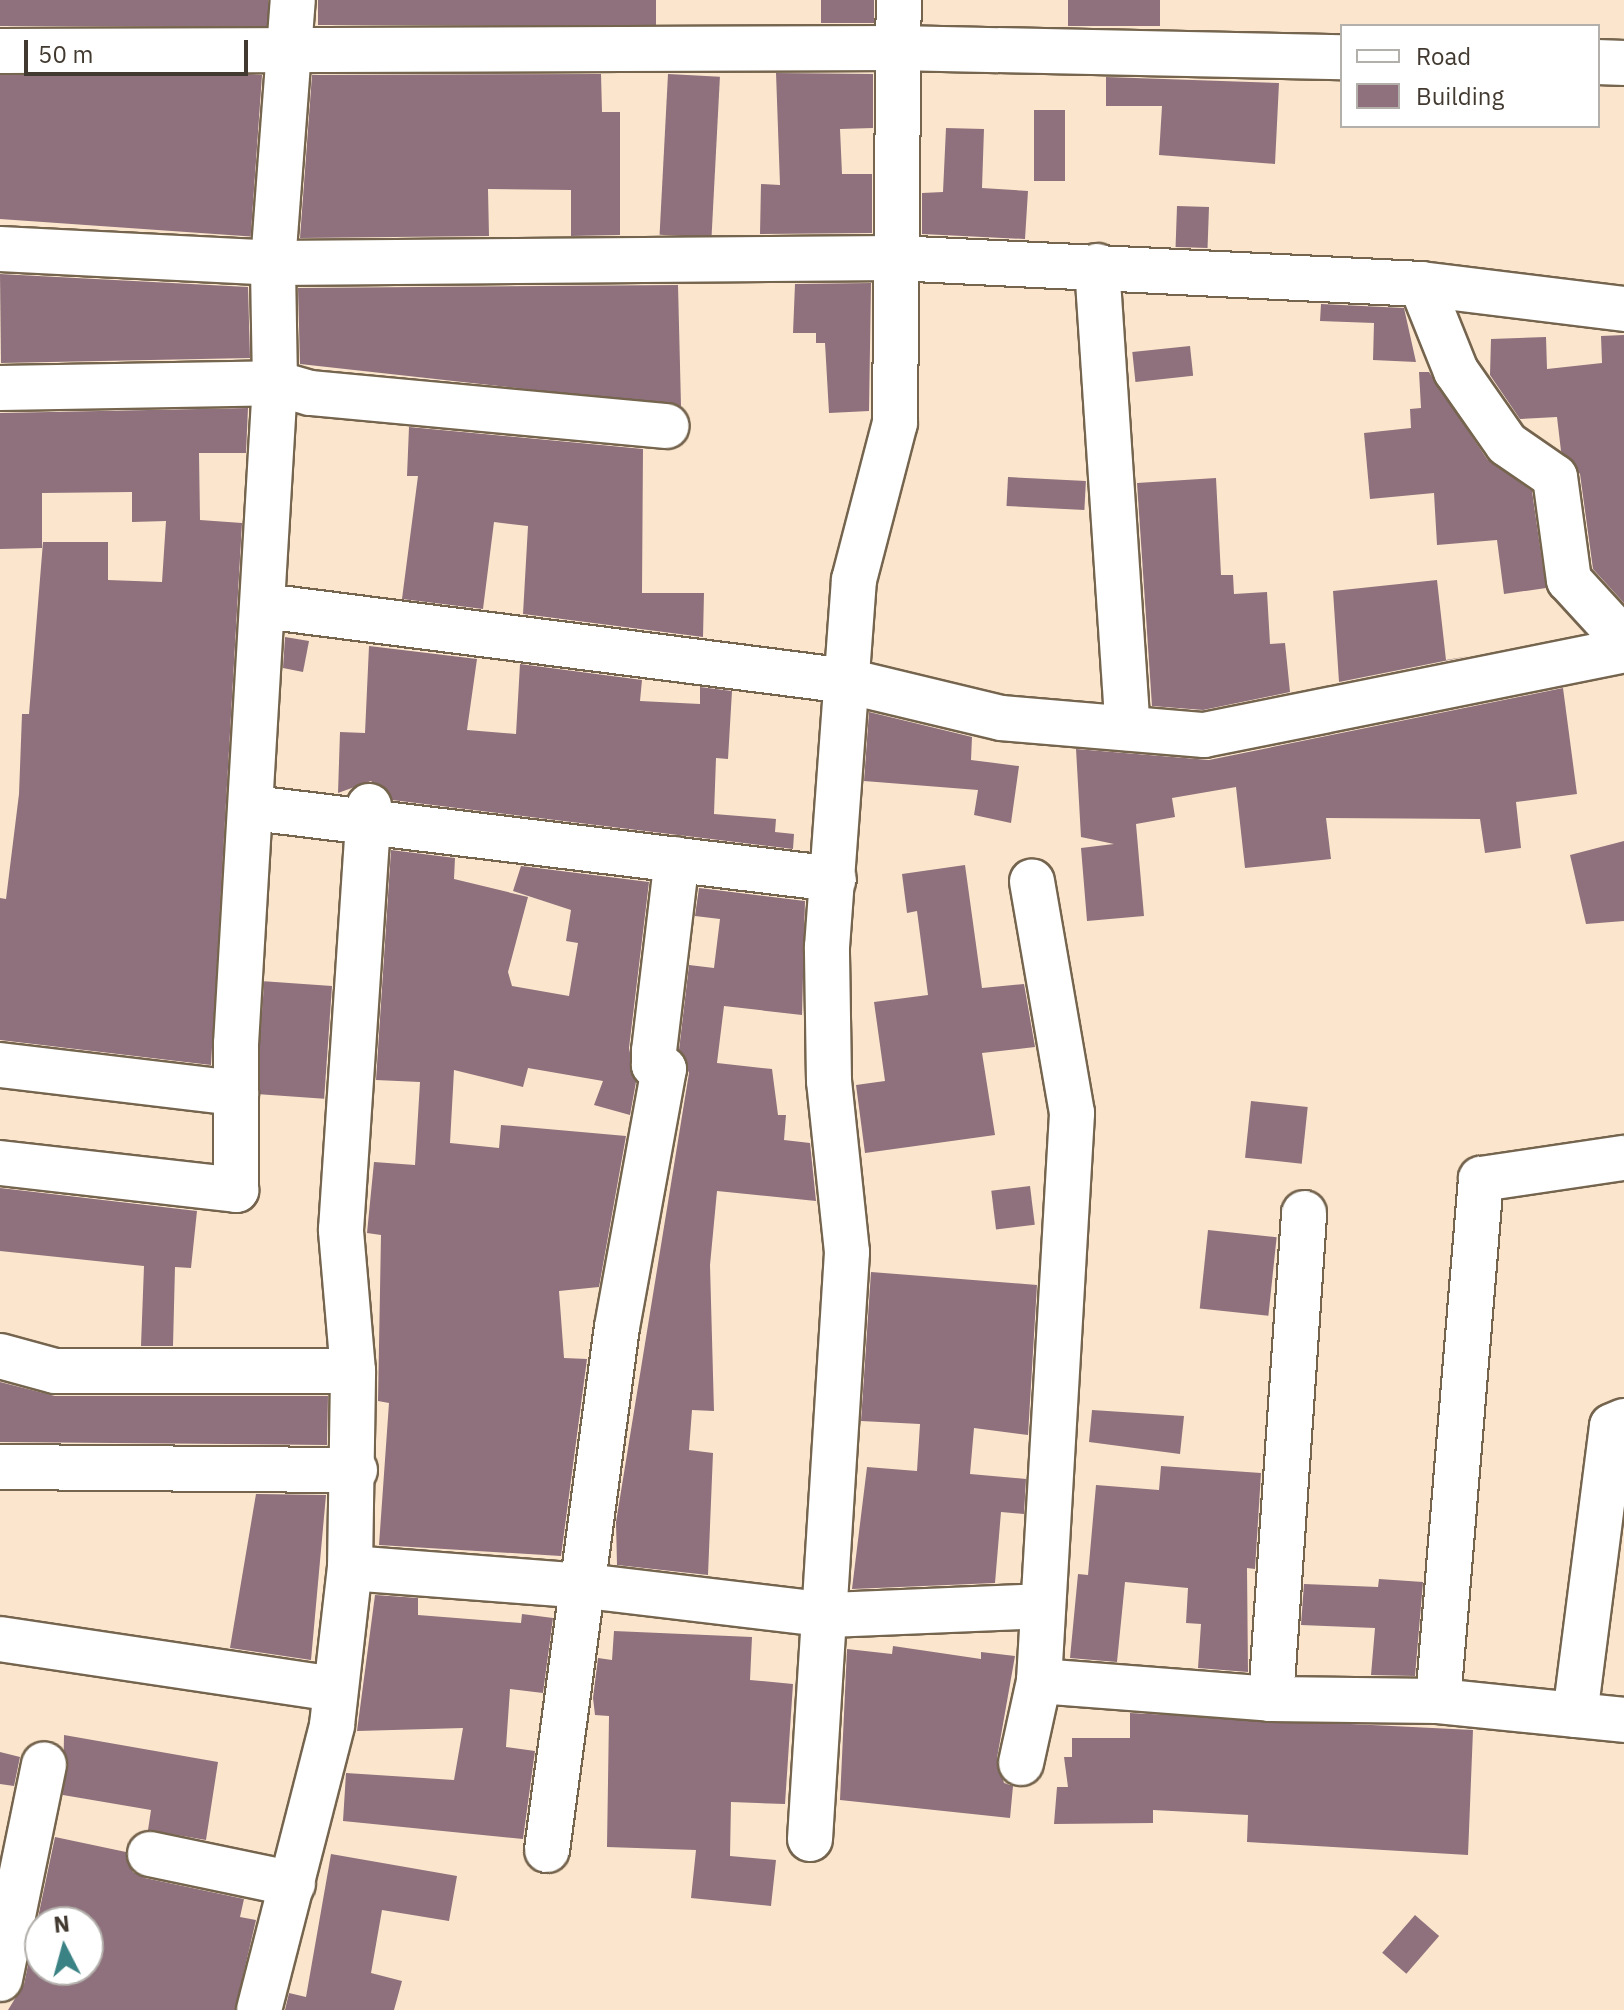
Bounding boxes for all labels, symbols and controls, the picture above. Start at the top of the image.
scale bar [28,24,252,74]
legend [1340,24,1600,128]
text: 50 m [38,38,93,70]
text: Road [1416,40,1471,72]
text: Building [1416,80,1504,112]
north arrow [24,1906,104,1986]
text: N [52,1908,71,1939]

